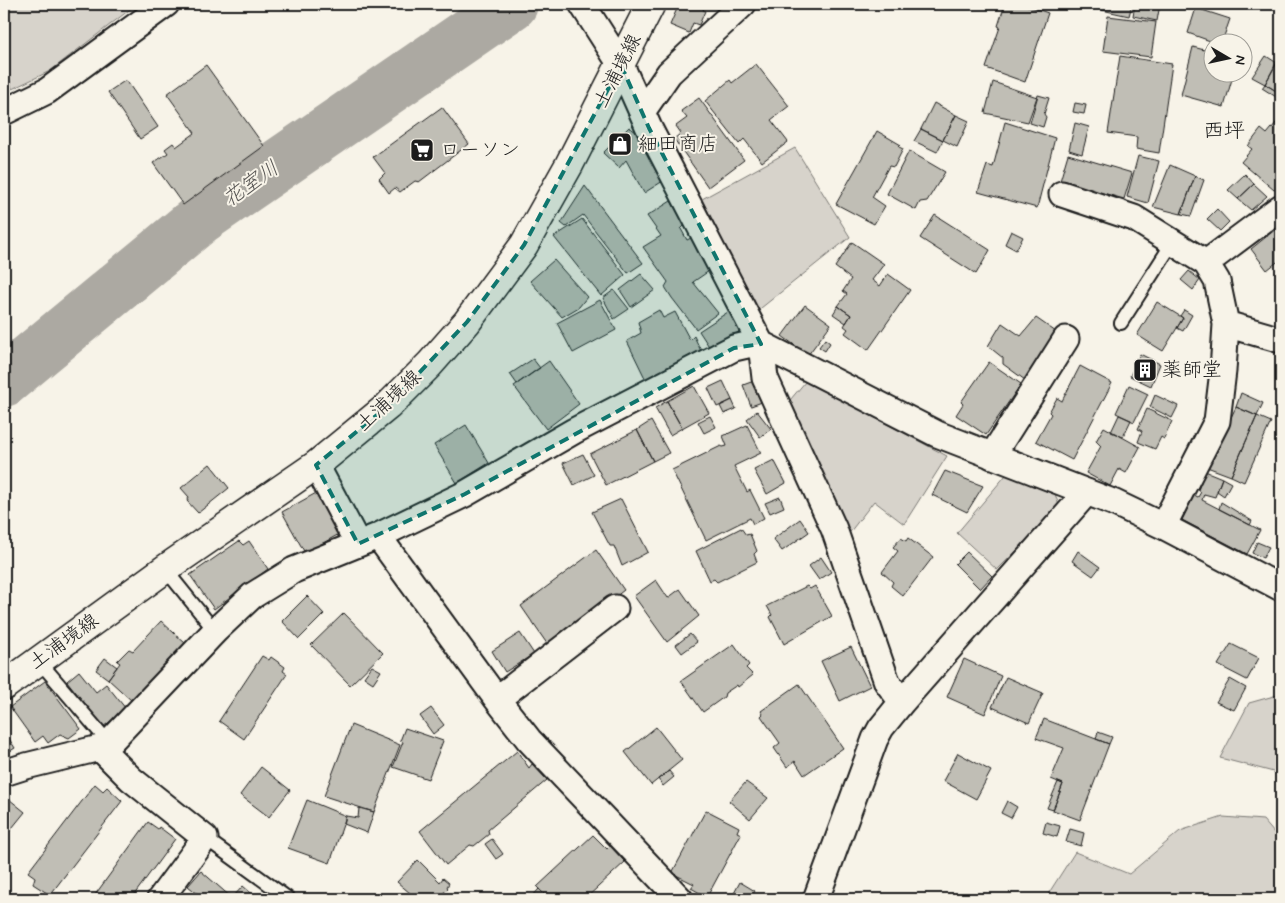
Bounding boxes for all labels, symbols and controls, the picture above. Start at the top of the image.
street label: 土浦境線 [588,29,648,113]
north arrow [1202,32,1252,82]
text: N [1230,54,1249,66]
district label: 西坪 [1203,117,1245,145]
shop icon: 細田商店 [607,131,633,157]
place label: 細田商店 [638,131,718,158]
supermarket icon: ローソン [409,137,435,163]
place label: ローソン [440,137,520,164]
water label: 花室川 [217,154,285,214]
building icon: 薬師堂 [1132,357,1158,383]
place label: 薬師堂 [1162,357,1222,384]
street label: 土浦境線 [351,364,427,438]
street label: 土浦境線 [24,608,104,676]

